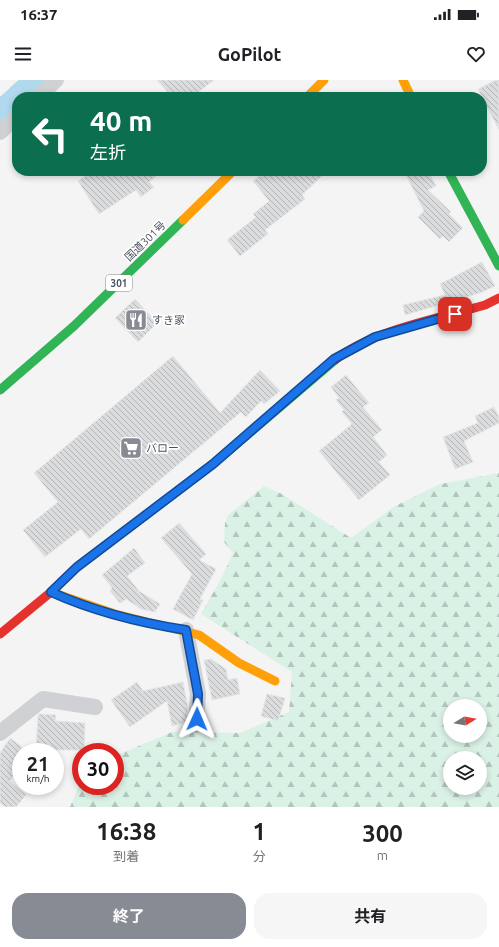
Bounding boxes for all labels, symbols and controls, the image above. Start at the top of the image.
text: 16:37 [20,6,58,23]
icon: menu [12,43,34,65]
icon: heart [465,43,487,65]
text: GoPilot [218,44,281,64]
text: 40 m [90,105,152,136]
icon: left [24,108,76,160]
text: 左折 [90,142,126,162]
street label: 国道301号 [122,219,168,263]
road number: 301 [106,275,132,291]
pin [438,297,472,331]
icon: arrive [444,303,466,325]
restaurant icon: すき家 [123,307,149,333]
place label: すき家 [152,314,185,326]
supermarket icon: バロー [118,435,144,461]
place label: バロー [146,442,179,454]
position arrow [176,698,218,740]
north arrow [443,699,487,743]
map controls [443,699,487,795]
speed limit sign: 30 [72,743,124,795]
button: layers [443,751,487,795]
text: 21 [27,752,49,775]
text: km/h [26,773,50,784]
text: 16:38 [96,818,156,845]
text: 1 [252,818,266,845]
text: 300 [362,820,403,847]
text: m [377,848,388,862]
text: 到着 [113,849,139,863]
text: 分 [253,849,266,863]
button: 終了 [12,893,246,939]
button: 共有 [254,893,487,939]

